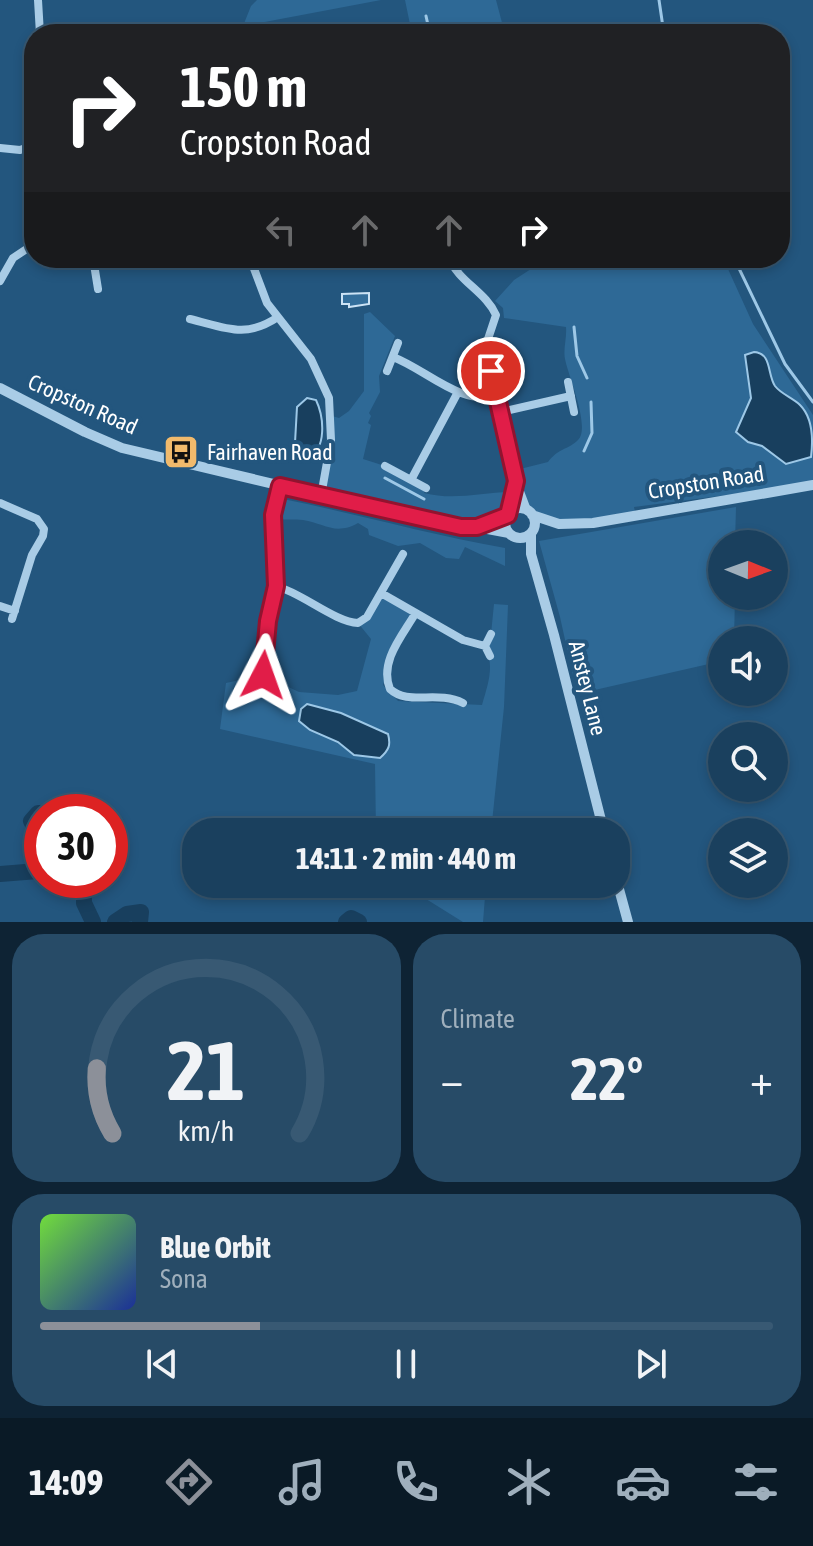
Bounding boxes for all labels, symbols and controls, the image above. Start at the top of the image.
text: 150 m [180,55,307,119]
icon: right [48,56,152,160]
text: Cropston Road [180,121,372,163]
icon: left [259,208,303,252]
icon: ahead [343,208,387,252]
icon: ahead [427,208,471,252]
icon: right [511,208,555,252]
pin [457,337,525,405]
icon: arrive [469,349,513,393]
street label: Cropston Road [24,368,142,440]
bus stop icon: Fairhaven Road [162,433,200,471]
place label: Fairhaven Road [207,439,333,465]
street label: Cropston Road [646,460,766,504]
north arrow [708,530,788,610]
map controls [708,530,788,898]
button: sound [708,626,788,706]
position arrow [221,633,305,717]
street label: Anstey Lane [564,638,612,738]
button: search [708,722,788,802]
speed limit sign: 30 [24,794,128,898]
button: layers [708,818,788,898]
text: 14:11 · 2 min · 440 m [296,841,516,875]
text: Climate [441,1004,515,1034]
text: 21 [167,1022,245,1118]
text: 22° [570,1044,643,1113]
text: − [441,1054,463,1104]
text: + [750,1054,773,1104]
text: km/h [178,1114,235,1147]
text: Blue Orbit [160,1230,271,1264]
text: Sona [160,1264,208,1294]
icon: previous [140,1342,184,1386]
icon: pause [384,1342,428,1386]
icon: next [629,1342,673,1386]
icon: directions [161,1454,217,1510]
icon: music [274,1454,330,1510]
icon: phone [388,1454,444,1510]
icon: climate [501,1454,557,1510]
icon: car [615,1454,671,1510]
icon: filters [728,1454,784,1510]
text: 14:09 [29,1461,104,1503]

